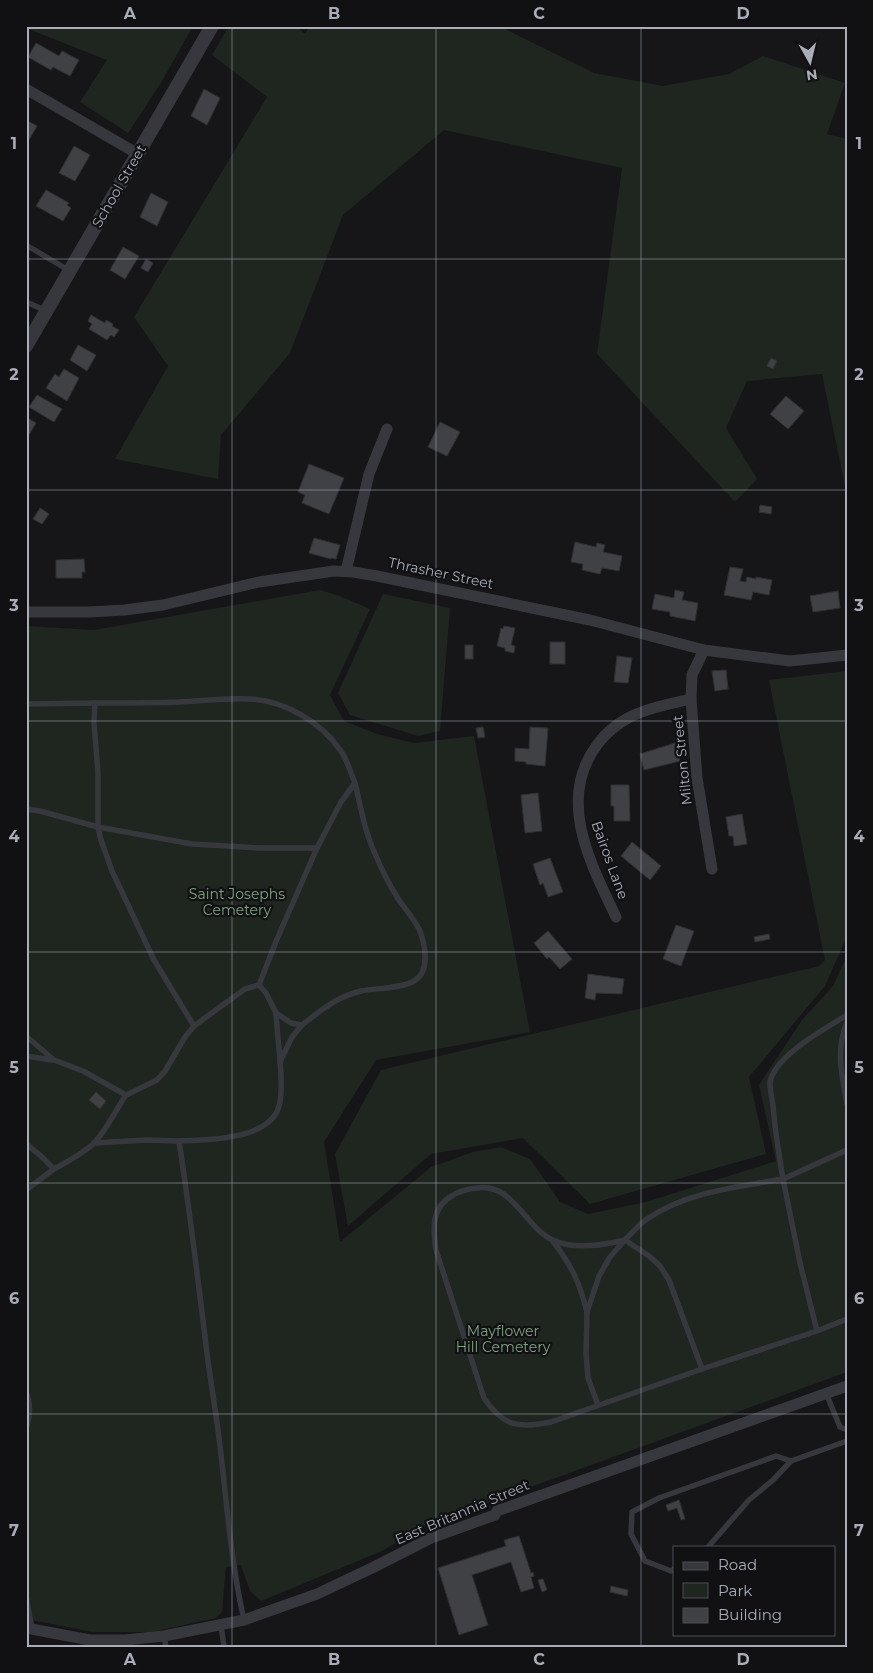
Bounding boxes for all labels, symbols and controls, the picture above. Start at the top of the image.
text: A [123,4,137,23]
text: B [328,4,340,23]
text: C [533,4,545,23]
text: D [736,4,750,23]
north arrow [786,38,836,88]
text: N [805,65,819,85]
text: 1 [11,134,17,153]
text: 1 [856,134,862,153]
street label: School Street [88,141,150,231]
text: 2 [9,365,19,384]
text: 2 [854,365,864,384]
street label: Thrasher Street [387,553,496,593]
text: 3 [8,596,19,615]
text: 3 [853,596,864,615]
street label: Milton Street [668,714,696,806]
street label: Bairos Lane [588,819,632,901]
text: 4 [8,827,20,846]
text: 4 [853,827,865,846]
park label: Saint Josephs Cemetery [189,885,285,919]
text: 5 [9,1058,19,1077]
text: 5 [854,1058,864,1077]
text: 6 [9,1289,19,1308]
text: 6 [854,1289,864,1308]
park label: Mayflower Hill Cemetery [456,1322,551,1356]
street label: East Britannia Street [392,1475,532,1548]
text: 7 [9,1521,19,1540]
text: 7 [854,1521,864,1540]
legend [673,1546,836,1636]
text: Road [718,1555,757,1574]
text: Park [718,1581,752,1600]
text: Building [718,1605,782,1624]
text: A [123,1650,137,1669]
text: B [328,1650,340,1669]
text: C [533,1650,545,1669]
text: D [736,1650,750,1669]

